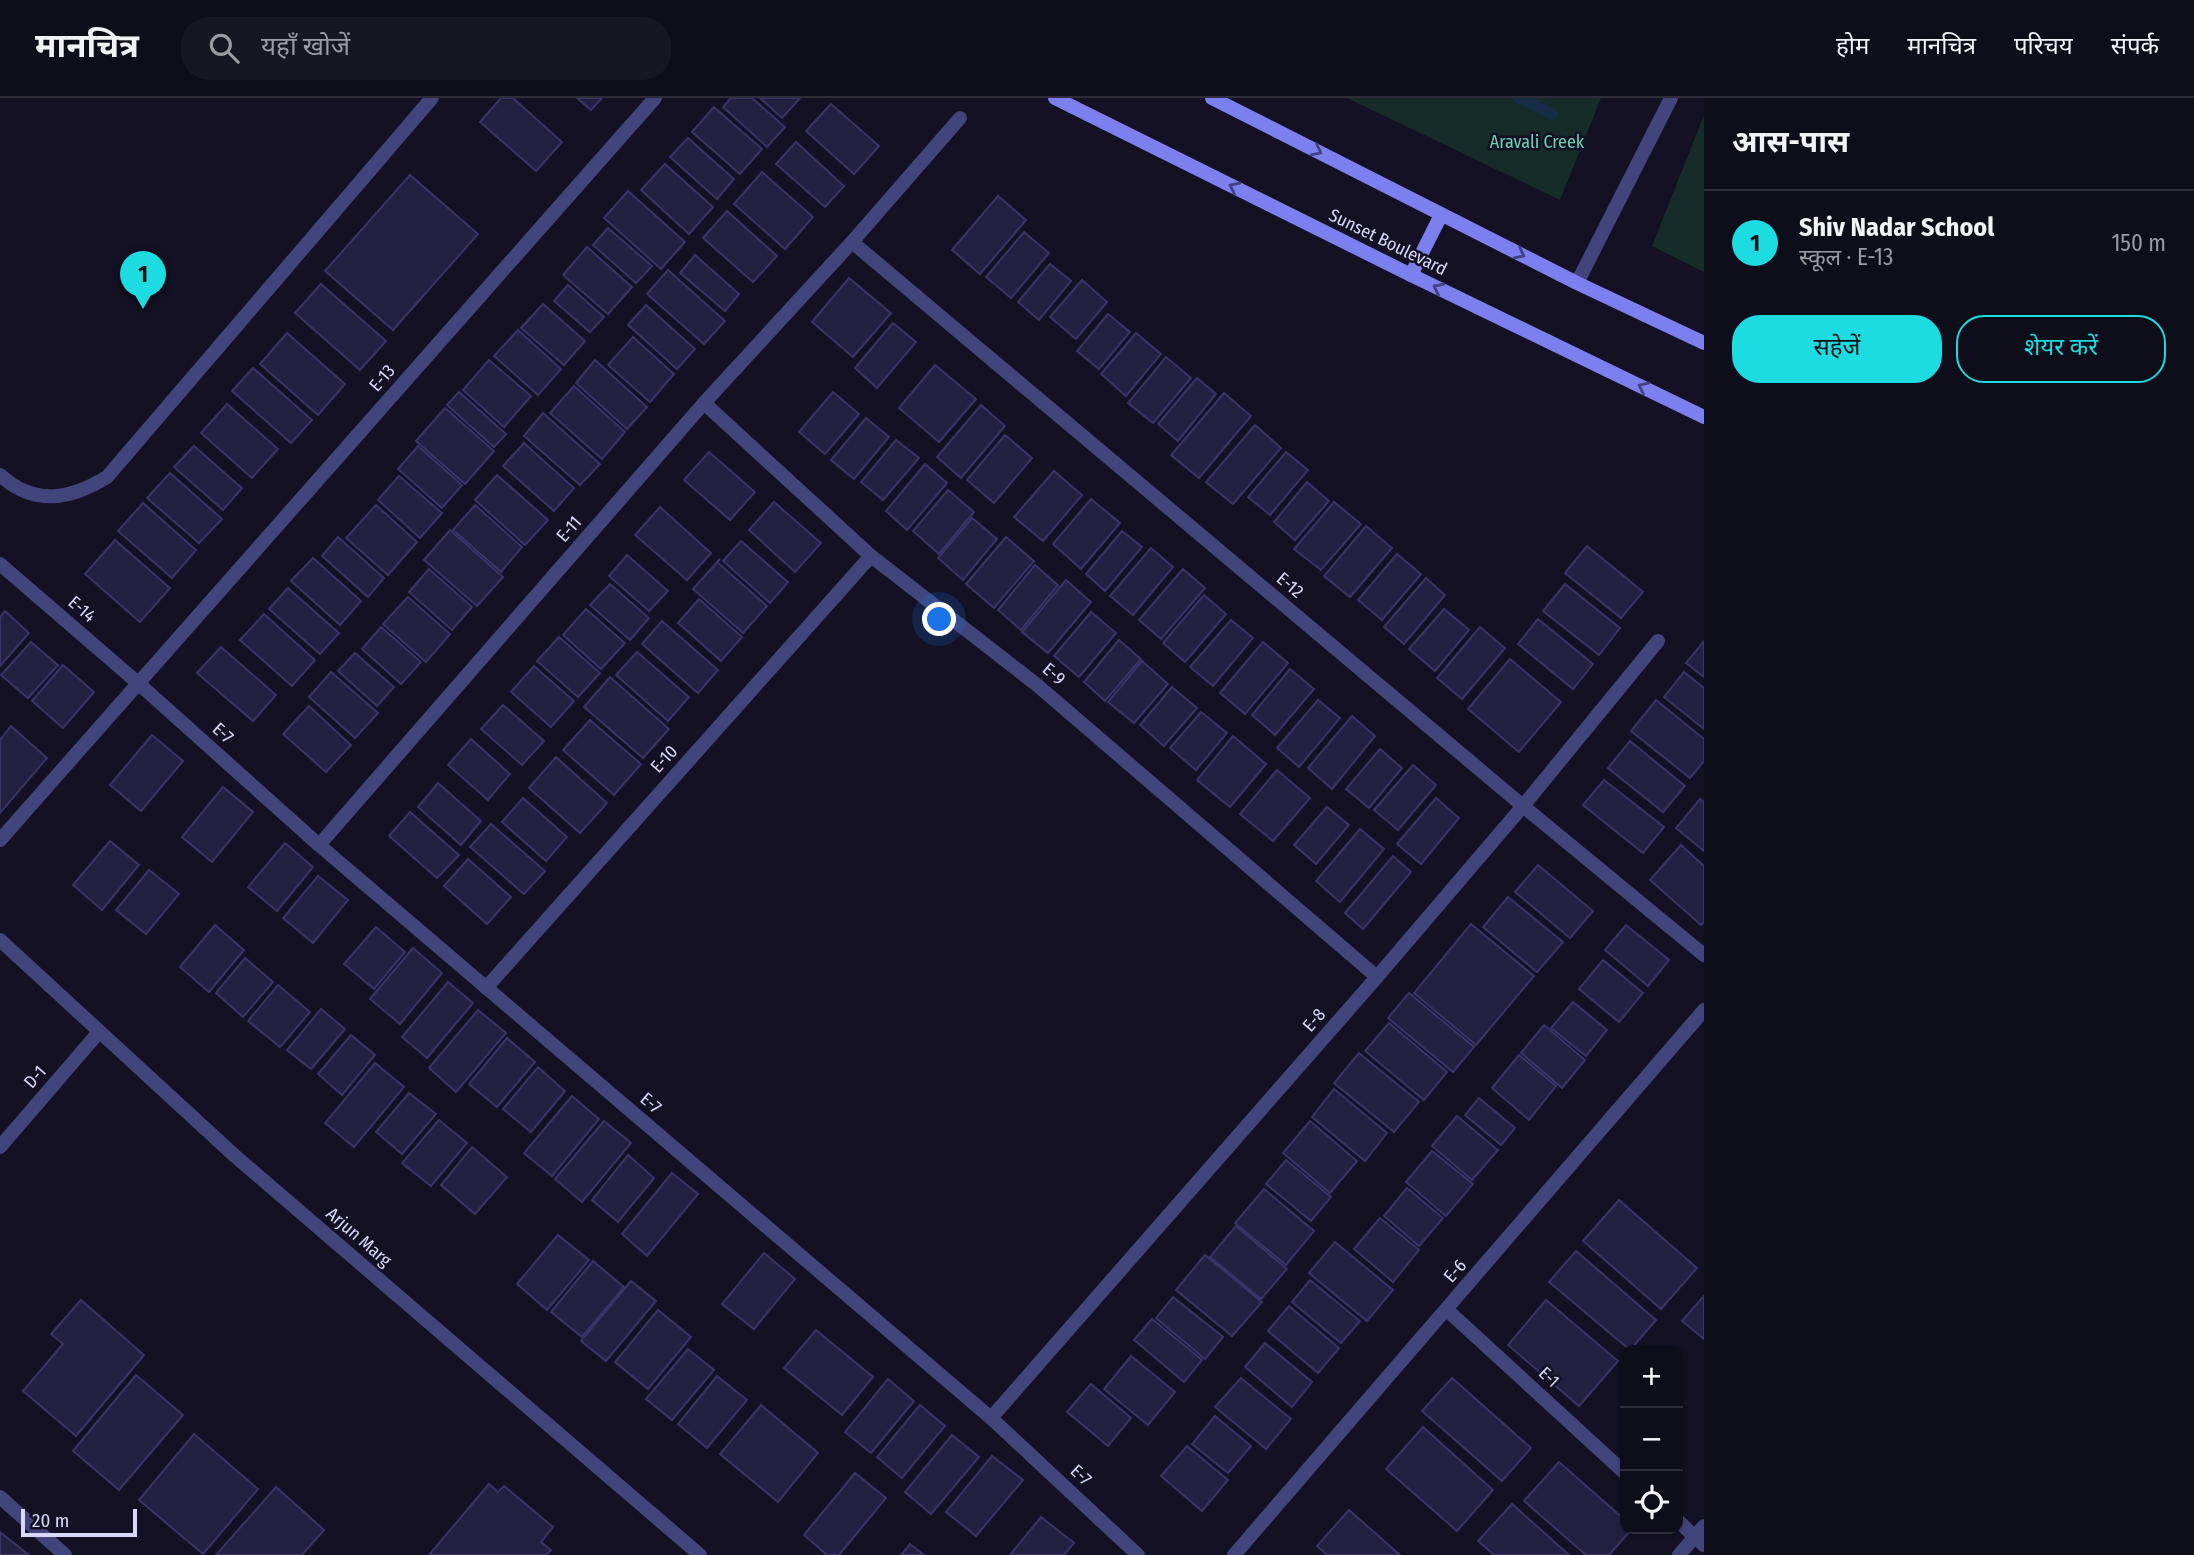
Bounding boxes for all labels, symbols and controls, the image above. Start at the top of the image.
search box [181,17,671,80]
text: मानचित्र [35,26,139,66]
icon: search [205,29,243,67]
text: यहाँ खोजें [261,31,350,62]
text: होम [1836,32,1869,60]
text: मानचित्र [1907,32,1976,60]
text: परिचय [2014,32,2073,60]
text: संपर्क [2111,32,2159,60]
text: आस-पास [1732,124,1849,160]
park label: Aravali Creek [1490,131,1585,153]
one-way arrow [1310,143,1322,157]
one-way arrow [1229,181,1241,195]
street label: Sunset Boulevard [1325,204,1451,280]
text: Shiv Nadar School [1799,212,1994,243]
text: 1 [1750,229,1760,257]
text: 150 m [2111,229,2166,257]
text: स्कूल · E-13 [1799,243,1893,271]
one-way arrow [1513,246,1525,260]
pin: 1 [120,251,166,309]
one-way arrow [1433,282,1445,296]
button: सहेजें [1732,315,1942,383]
button: शेयर करें [1956,315,2166,383]
street label: E-13 [364,360,400,396]
one-way arrow [1638,381,1650,395]
street label: E-11 [552,511,586,547]
street label: E-12 [1272,567,1308,603]
street label: E-14 [64,591,100,627]
your location [922,602,956,636]
street label: E-9 [1038,658,1070,690]
street label: E-7 [208,718,238,748]
street label: E-10 [646,741,682,777]
street label: E-8 [1298,1004,1330,1036]
street label: D-1 [19,1061,51,1093]
street label: E-7 [636,1088,666,1118]
street label: Arjun Marg [322,1203,397,1272]
street label: E-6 [1439,1255,1471,1287]
map controls [1620,1345,1683,1534]
button: + [1620,1345,1683,1408]
street label: E-1 [1534,1362,1564,1392]
button: − [1620,1408,1683,1471]
street label: E-7 [1066,1460,1096,1490]
button: locate [1620,1471,1683,1534]
scale bar [21,1506,136,1538]
text: 20 m [32,1509,69,1532]

